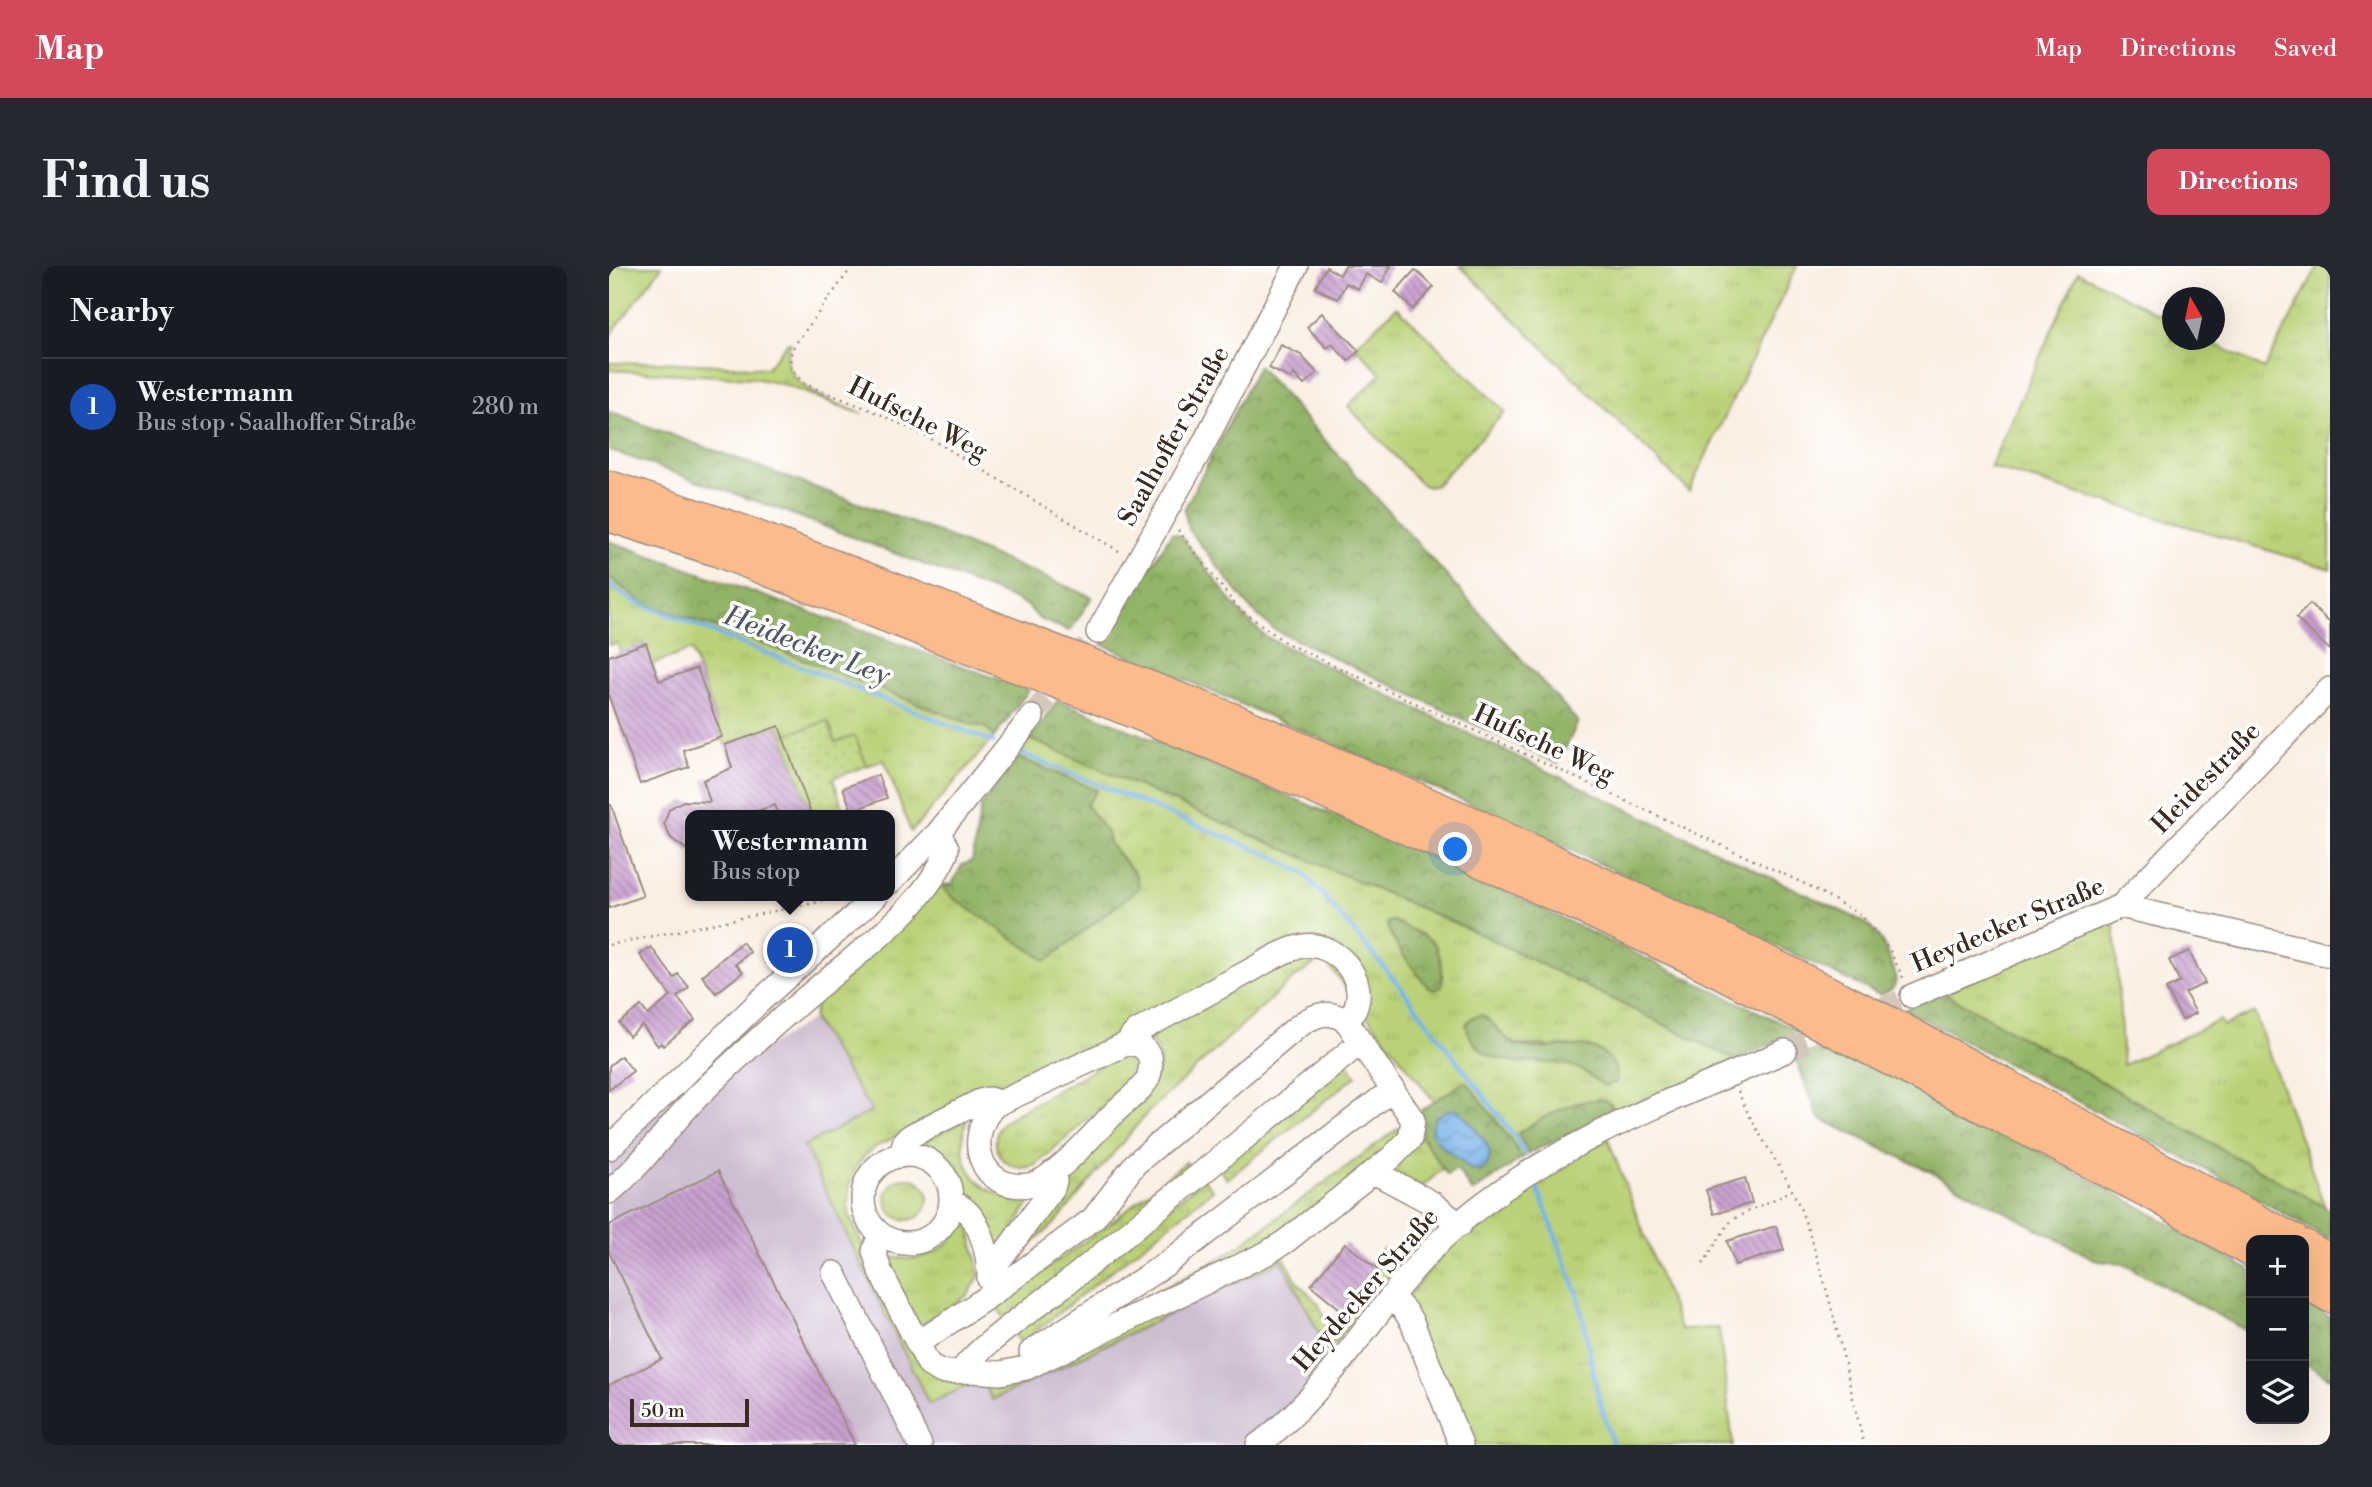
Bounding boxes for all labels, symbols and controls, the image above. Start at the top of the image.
text: Map [35,29,104,70]
text: Map [2035,34,2082,64]
text: Directions [2120,34,2236,64]
text: Saved [2274,34,2337,64]
button: Directions [2147,149,2330,215]
text: Find us [42,152,211,213]
north arrow [2162,287,2225,350]
text: Nearby [70,293,174,331]
street label: Saalhoffer Straße [1111,340,1237,532]
street label: Hufsche Weg [843,370,993,468]
text: Westermann [137,377,293,409]
text: 1 [87,393,99,421]
text: 280 m [472,393,539,421]
text: Bus stop · Saalhoffer Straße [137,409,416,437]
water label: Heidecker Ley [718,598,896,694]
street label: Hufsche Weg [1468,697,1620,791]
street label: Heidestraße [2145,715,2267,841]
popup [685,810,895,901]
text: Westermann [712,826,868,858]
your location [1438,832,1472,866]
text: Bus stop [712,858,800,886]
street label: Heydecker Straße [1907,870,2109,980]
pin: 1 [767,924,813,976]
street label: Heydecker Straße [1286,1202,1446,1378]
map controls [2246,1235,2309,1424]
button: + [2246,1235,2309,1298]
button: − [2246,1298,2309,1361]
button: layers [2246,1361,2309,1424]
scale bar [630,1396,749,1428]
text: 50 m [641,1399,685,1423]

